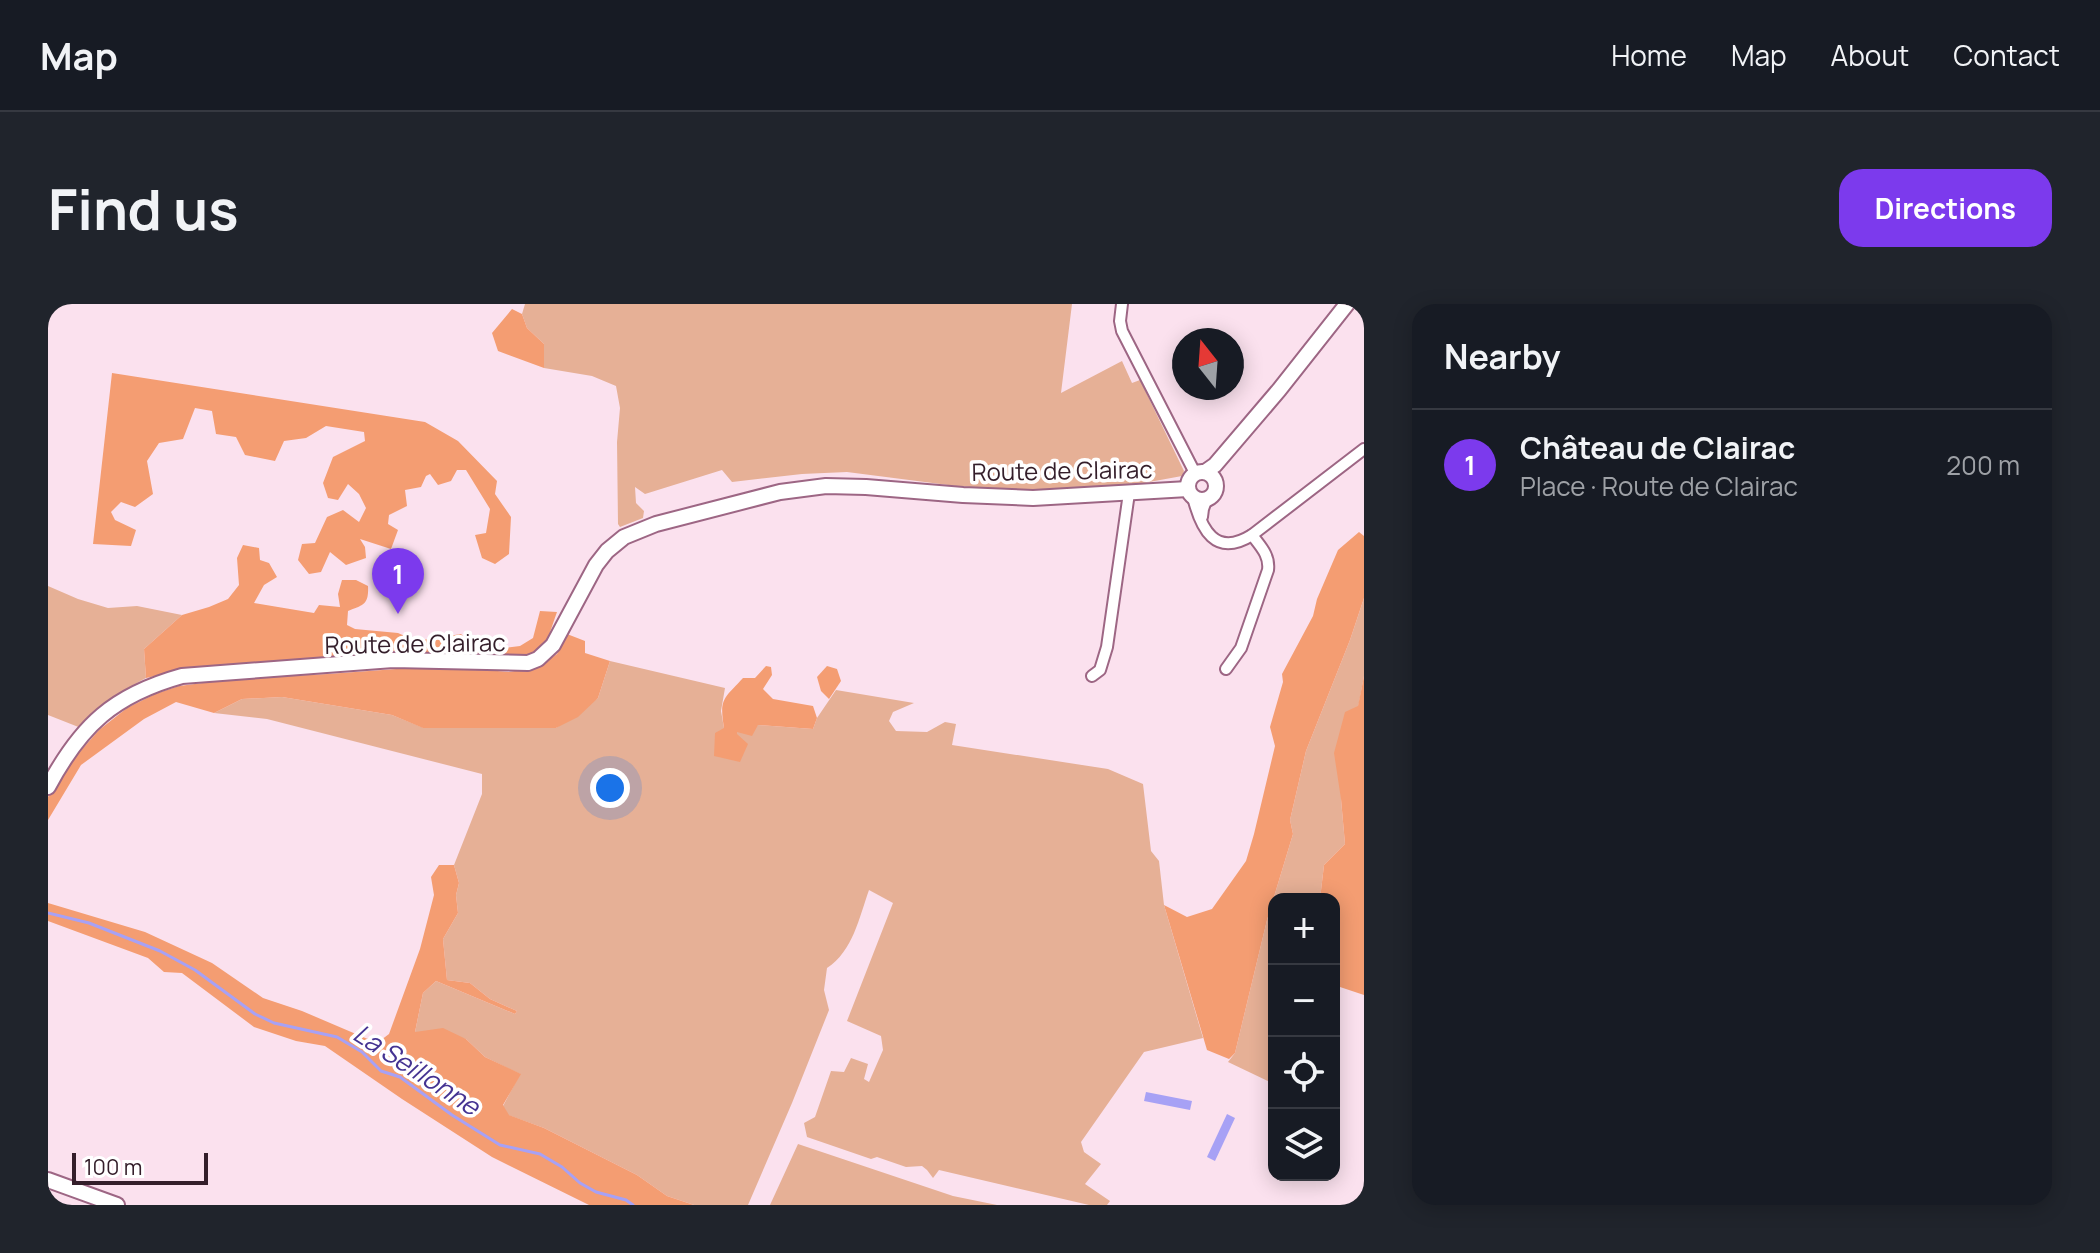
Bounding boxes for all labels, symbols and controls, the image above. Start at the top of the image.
text: Map [40,29,118,81]
text: Home [1611,36,1687,74]
text: Map [1731,36,1787,74]
text: About [1831,36,1909,74]
text: Contact [1953,36,2060,74]
button: Directions [1839,169,2052,247]
text: Find us [48,170,239,247]
north arrow [1172,328,1244,400]
text: Nearby [1444,333,1560,379]
text: Château de Clairac [1520,427,1795,468]
text: 1 [1464,447,1476,483]
text: 200 m [1946,447,2020,483]
street label: Route de Clairac [971,452,1153,488]
text: Place · Route de Clairac [1520,468,1798,504]
pin: 1 [372,548,424,614]
street label: Route de Clairac [324,625,506,661]
your location [590,768,630,808]
map controls [1268,893,1340,1181]
button: + [1268,893,1340,965]
button: − [1268,965,1340,1037]
water label: La Seillonne [347,1015,489,1124]
button: locate [1268,1037,1340,1109]
button: layers [1268,1109,1340,1181]
scale bar [72,1149,208,1185]
text: 100 m [84,1152,142,1182]

